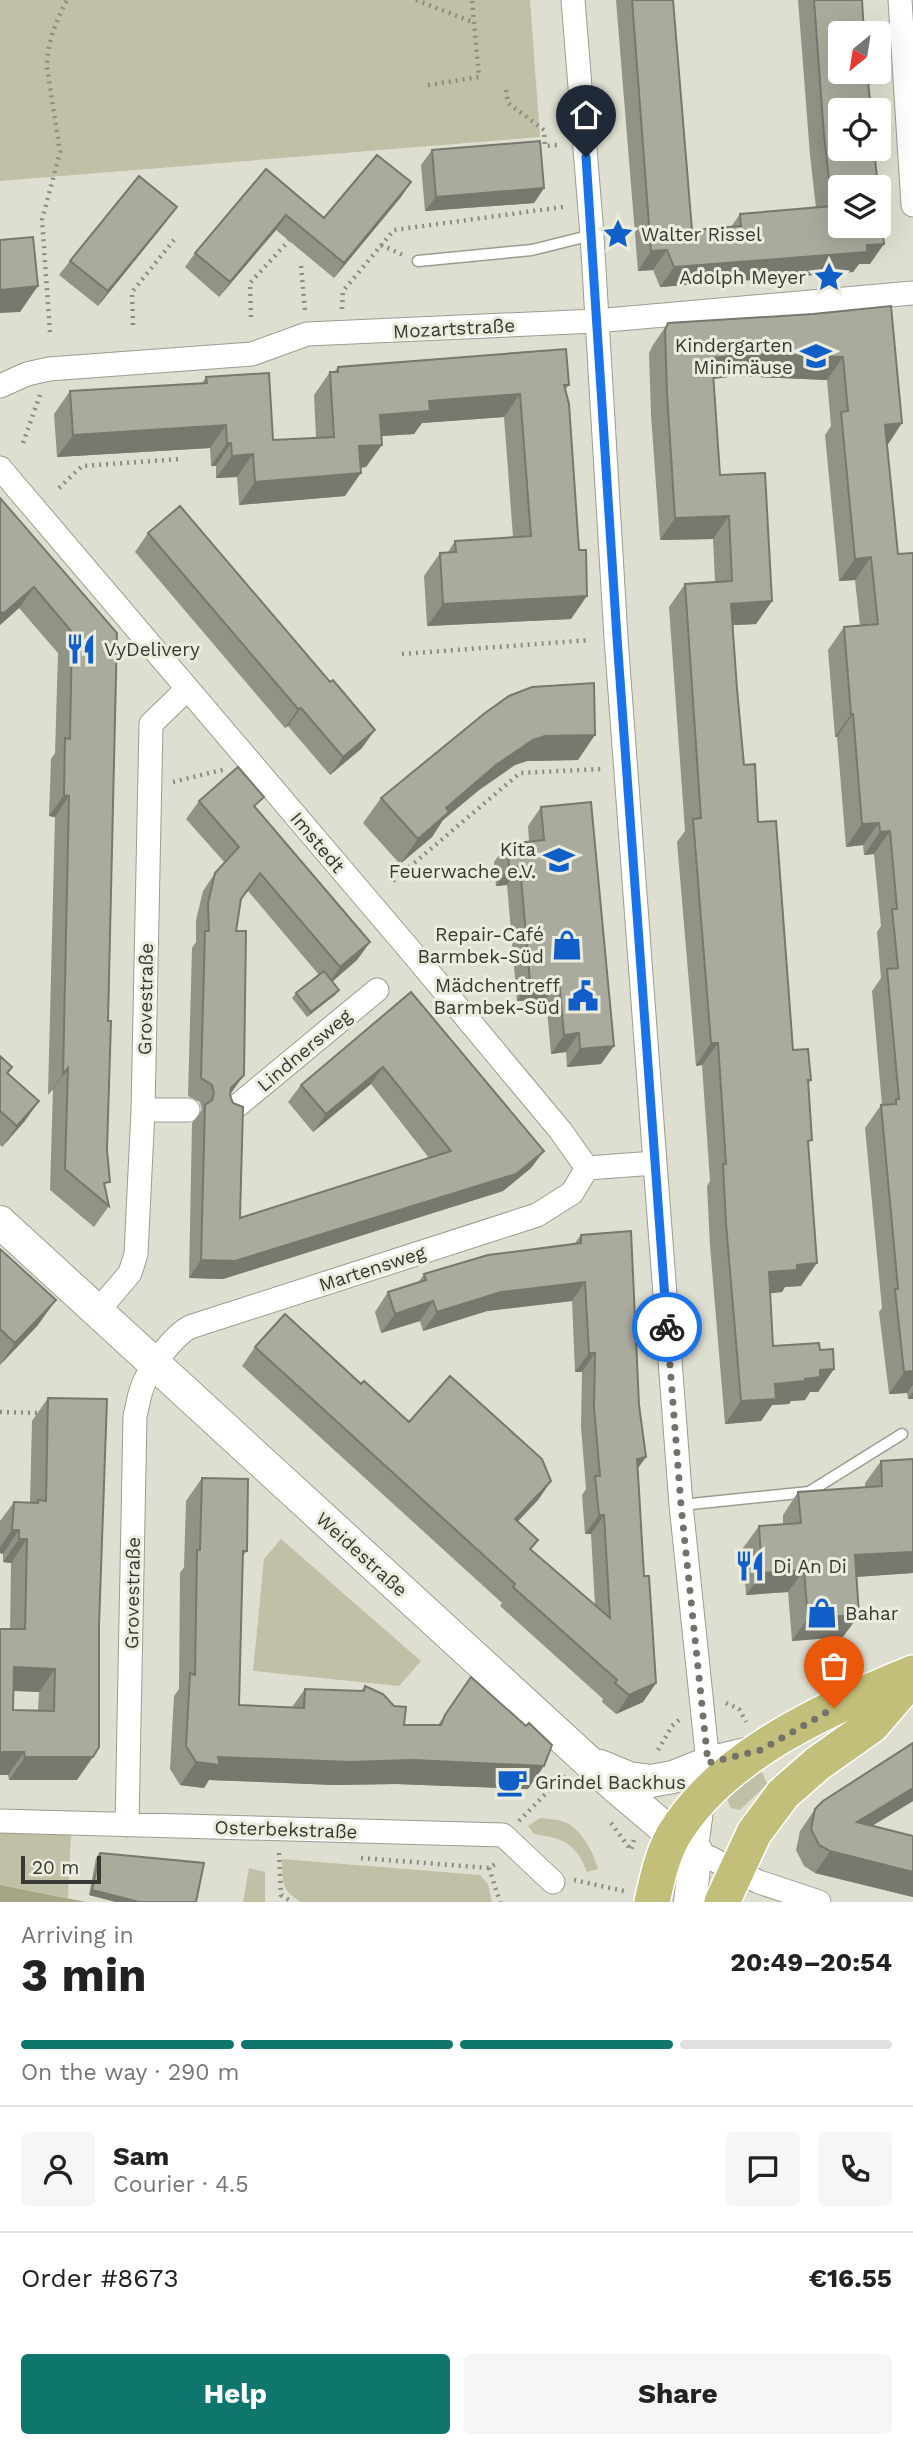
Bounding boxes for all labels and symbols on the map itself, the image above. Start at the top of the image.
north arrow [828,21,891,84]
pin [556,85,616,157]
place icon: Walter Rissel [601,217,635,251]
place label: Walter Rissel [641,223,762,246]
place icon: Adolph Meyer [812,260,846,294]
place label: Adolph Meyer [679,266,806,289]
street label: Mozartstraße [392,314,516,343]
place label: Kindergarten Minimäuse [675,334,793,379]
school or university icon: Kindergarten Minimäuse [799,339,833,373]
restaurant icon: VyDelivery [64,632,98,666]
place label: VyDelivery [104,638,200,661]
street label: Imstedt [286,807,350,877]
place label: Kita Feuerwache e.V. [389,838,536,883]
school or university icon: Kita Feuerwache e.V. [542,843,576,877]
place label: Repair-Café Barmbek-Süd [417,923,544,968]
shop icon: Repair-Café Barmbek-Süd [550,928,584,962]
street label: Grovestraße [133,943,158,1055]
place label: Mädchentreff Barmbek-Süd [433,974,560,1019]
public building icon: Mädchentreff Barmbek-Süd [566,979,600,1013]
street label: Lindnersweg [252,1004,357,1097]
street label: Martensweg [316,1240,429,1297]
courier [632,1292,702,1362]
street label: Weidestraße [311,1507,412,1602]
street label: Grovestraße [120,1537,145,1649]
restaurant icon: Di An Di [733,1549,767,1583]
place label: Di An Di [773,1555,847,1578]
shop icon: Bahar [805,1596,839,1630]
place label: Bahar [845,1602,899,1625]
pin [804,1636,864,1708]
cafe icon: Grindel Backhus [495,1765,529,1799]
place label: Grindel Backhus [535,1771,686,1794]
street label: Osterbekstraße [214,1816,358,1843]
scale bar [21,1853,102,1885]

